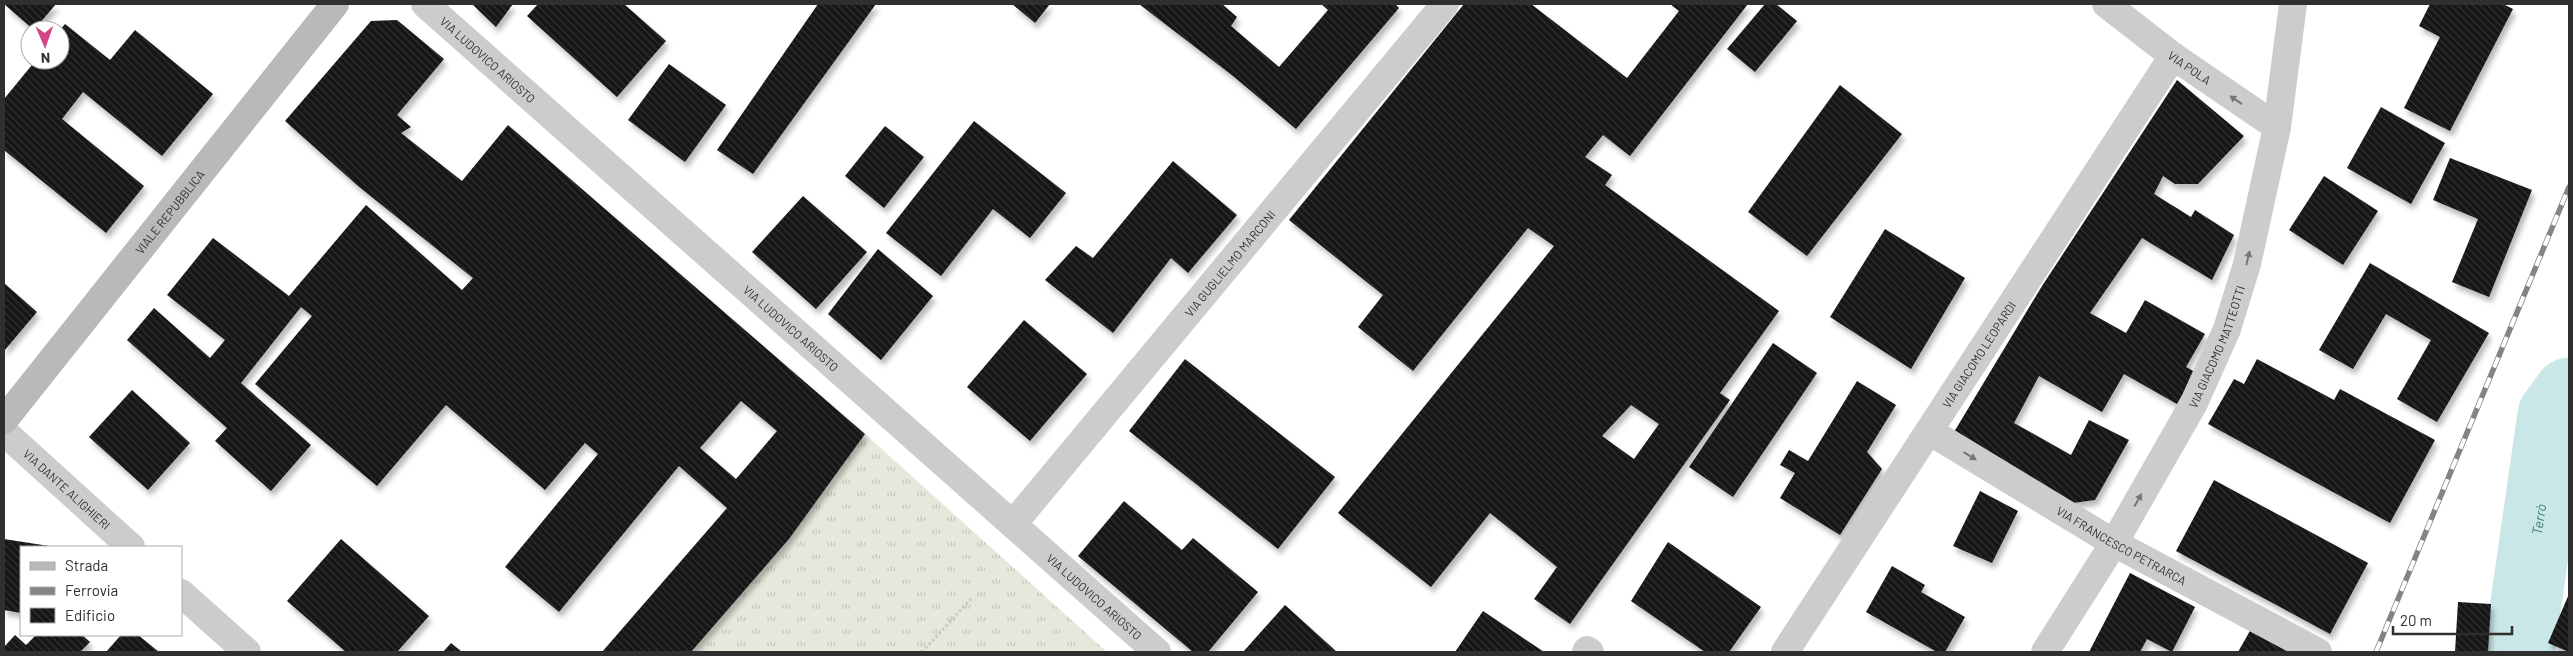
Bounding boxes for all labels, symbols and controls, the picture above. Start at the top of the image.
street label: VIA LUDOVICO ARIOSTO [437,14,538,105]
north arrow [20,20,70,70]
street label: VIA POLA [2165,48,2214,87]
text: N [41,50,50,67]
one-way arrow [2230,95,2243,105]
street label: VIALE REPUBBLICA [132,167,207,257]
street label: VIA GUGLIELMO MARCONI [1181,207,1278,319]
one-way arrow [2245,249,2253,265]
street label: VIA LUDOVICO ARIOSTO [741,282,842,374]
street label: VIA GIACOMO MATTEOTTI [2186,284,2247,411]
street label: VIA GIACOMO LEOPARDI [1939,299,2018,410]
street label: VIA DANTE ALIGHIERI [21,446,113,532]
one-way arrow [1964,452,1977,461]
one-way arrow [2134,494,2143,507]
street label: VIA FRANCESCO PETRARCA [2054,503,2189,587]
water label: Terrò [2527,503,2549,536]
legend [20,546,182,636]
street label: VIA LUDOVICO ARIOSTO [1044,551,1145,642]
text: Strada [65,556,108,574]
text: Ferrovia [65,581,118,599]
scale bar [2393,604,2512,636]
text: Edificio [65,606,115,624]
text: 20 m [2400,611,2432,629]

